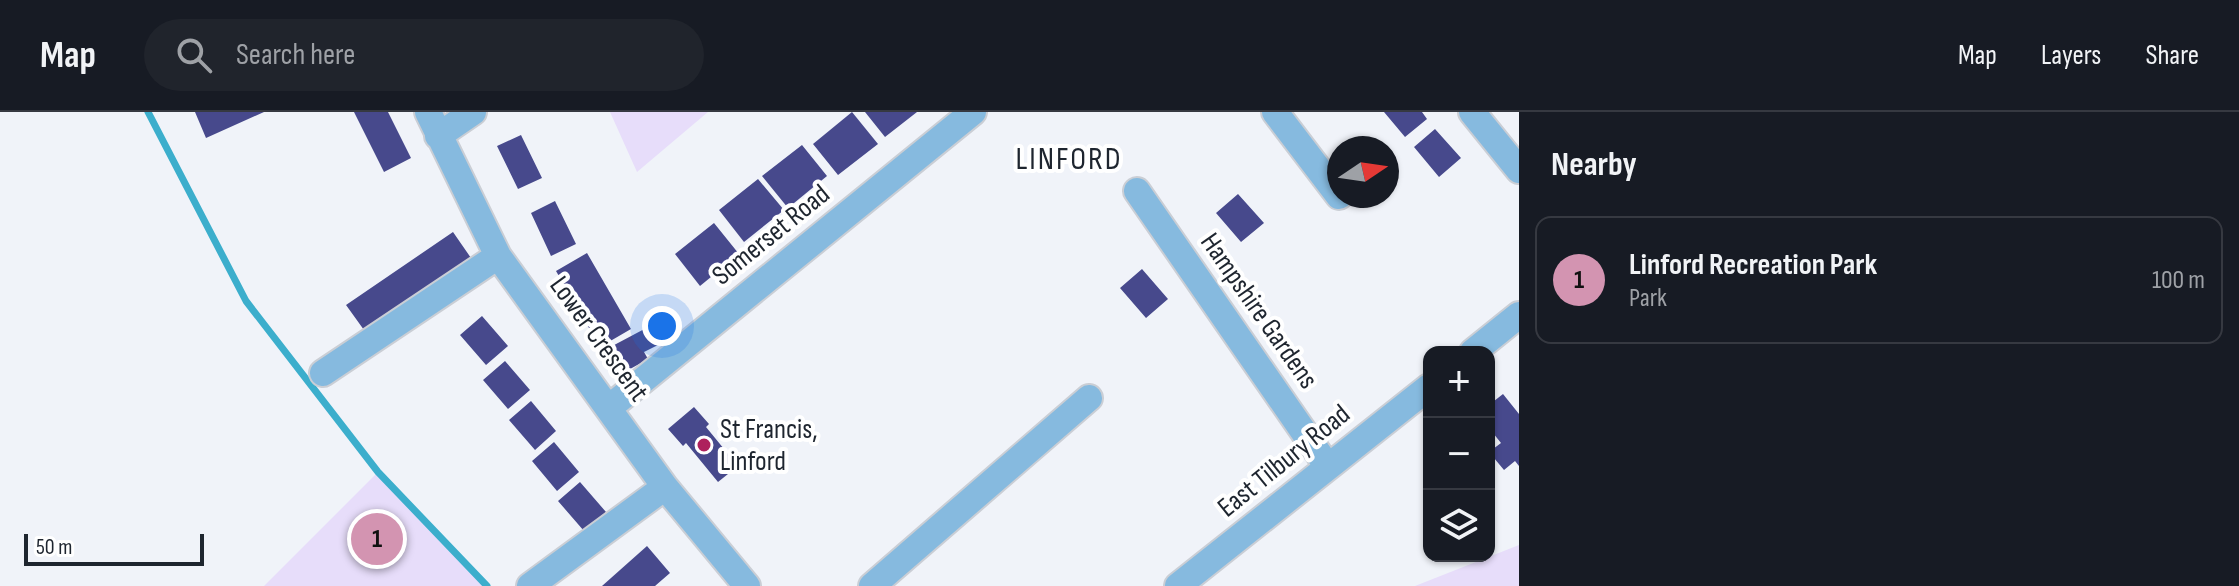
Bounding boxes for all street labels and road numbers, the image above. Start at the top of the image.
street label: Somerset Road [706,178,836,292]
street label: Hampshire Gardens [1193,227,1325,395]
street label: Lower Crescent [543,270,655,408]
street label: East Tilbury Road [1211,398,1357,524]

